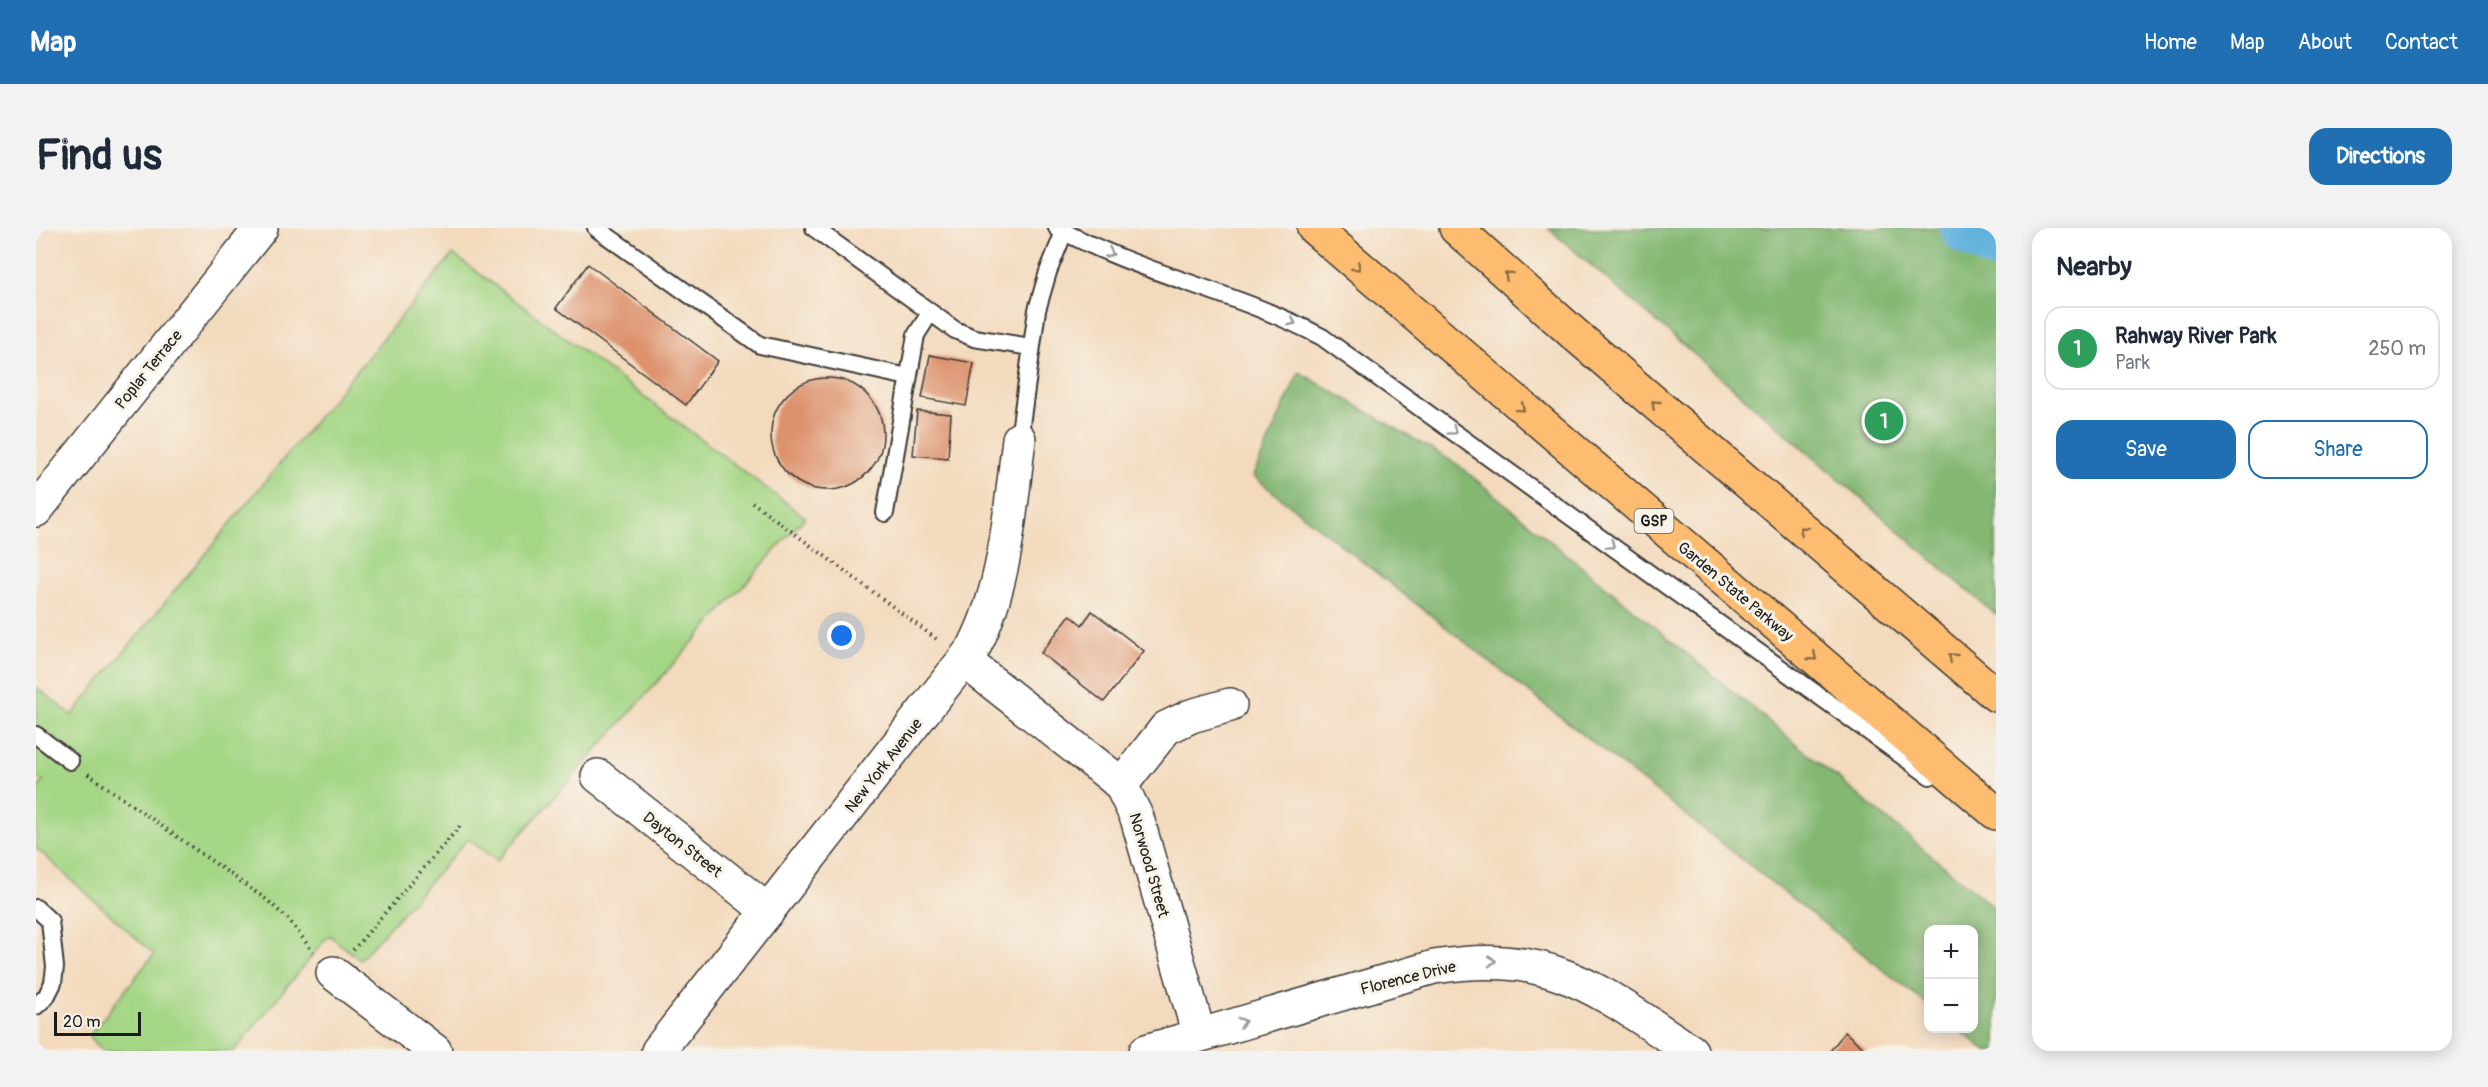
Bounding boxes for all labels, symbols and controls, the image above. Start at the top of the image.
text: Map [30,25,76,60]
text: Home [2144,29,2197,56]
text: Map [2230,29,2265,56]
text: About [2298,29,2352,56]
text: Contact [2385,29,2458,56]
button: Directions [2309,128,2452,185]
text: Find us [36,130,162,182]
one-way arrow [1103,246,1114,258]
text: Nearby [2056,251,2132,283]
one-way arrow [1351,260,1361,271]
one-way arrow [1504,271,1515,282]
one-way arrow [1286,314,1297,326]
text: Rahway River Park [2115,322,2277,350]
street label: Poplar Terrace [111,326,187,413]
text: 1 [2074,336,2081,361]
text: 250 m [2368,336,2426,361]
text: Park [2115,350,2150,375]
pin: 1 [1864,398,1904,444]
one-way arrow [1514,400,1525,411]
one-way arrow [1651,400,1662,411]
button: Save [2056,420,2236,479]
button: Share [2248,420,2428,479]
one-way arrow [1447,424,1458,435]
road number: GSP [1634,509,1674,533]
one-way arrow [1799,527,1810,538]
street label: Garden State Parkway [1673,537,1798,646]
one-way arrow [1605,538,1616,549]
your location [827,621,856,650]
one-way arrow [1806,650,1817,661]
one-way arrow [1948,653,1959,664]
street label: New York Avenue [841,714,927,817]
street label: Dayton Street [639,808,726,882]
street label: Norwood Street [1125,811,1174,920]
map controls [1924,925,1978,1033]
button: + [1924,925,1978,979]
one-way arrow [1487,955,1496,967]
street label: Florence Drive [1358,956,1458,999]
button: − [1924,979,1978,1033]
scale bar [54,1009,141,1036]
text: 20 m [63,1012,101,1032]
one-way arrow [1236,1017,1247,1029]

